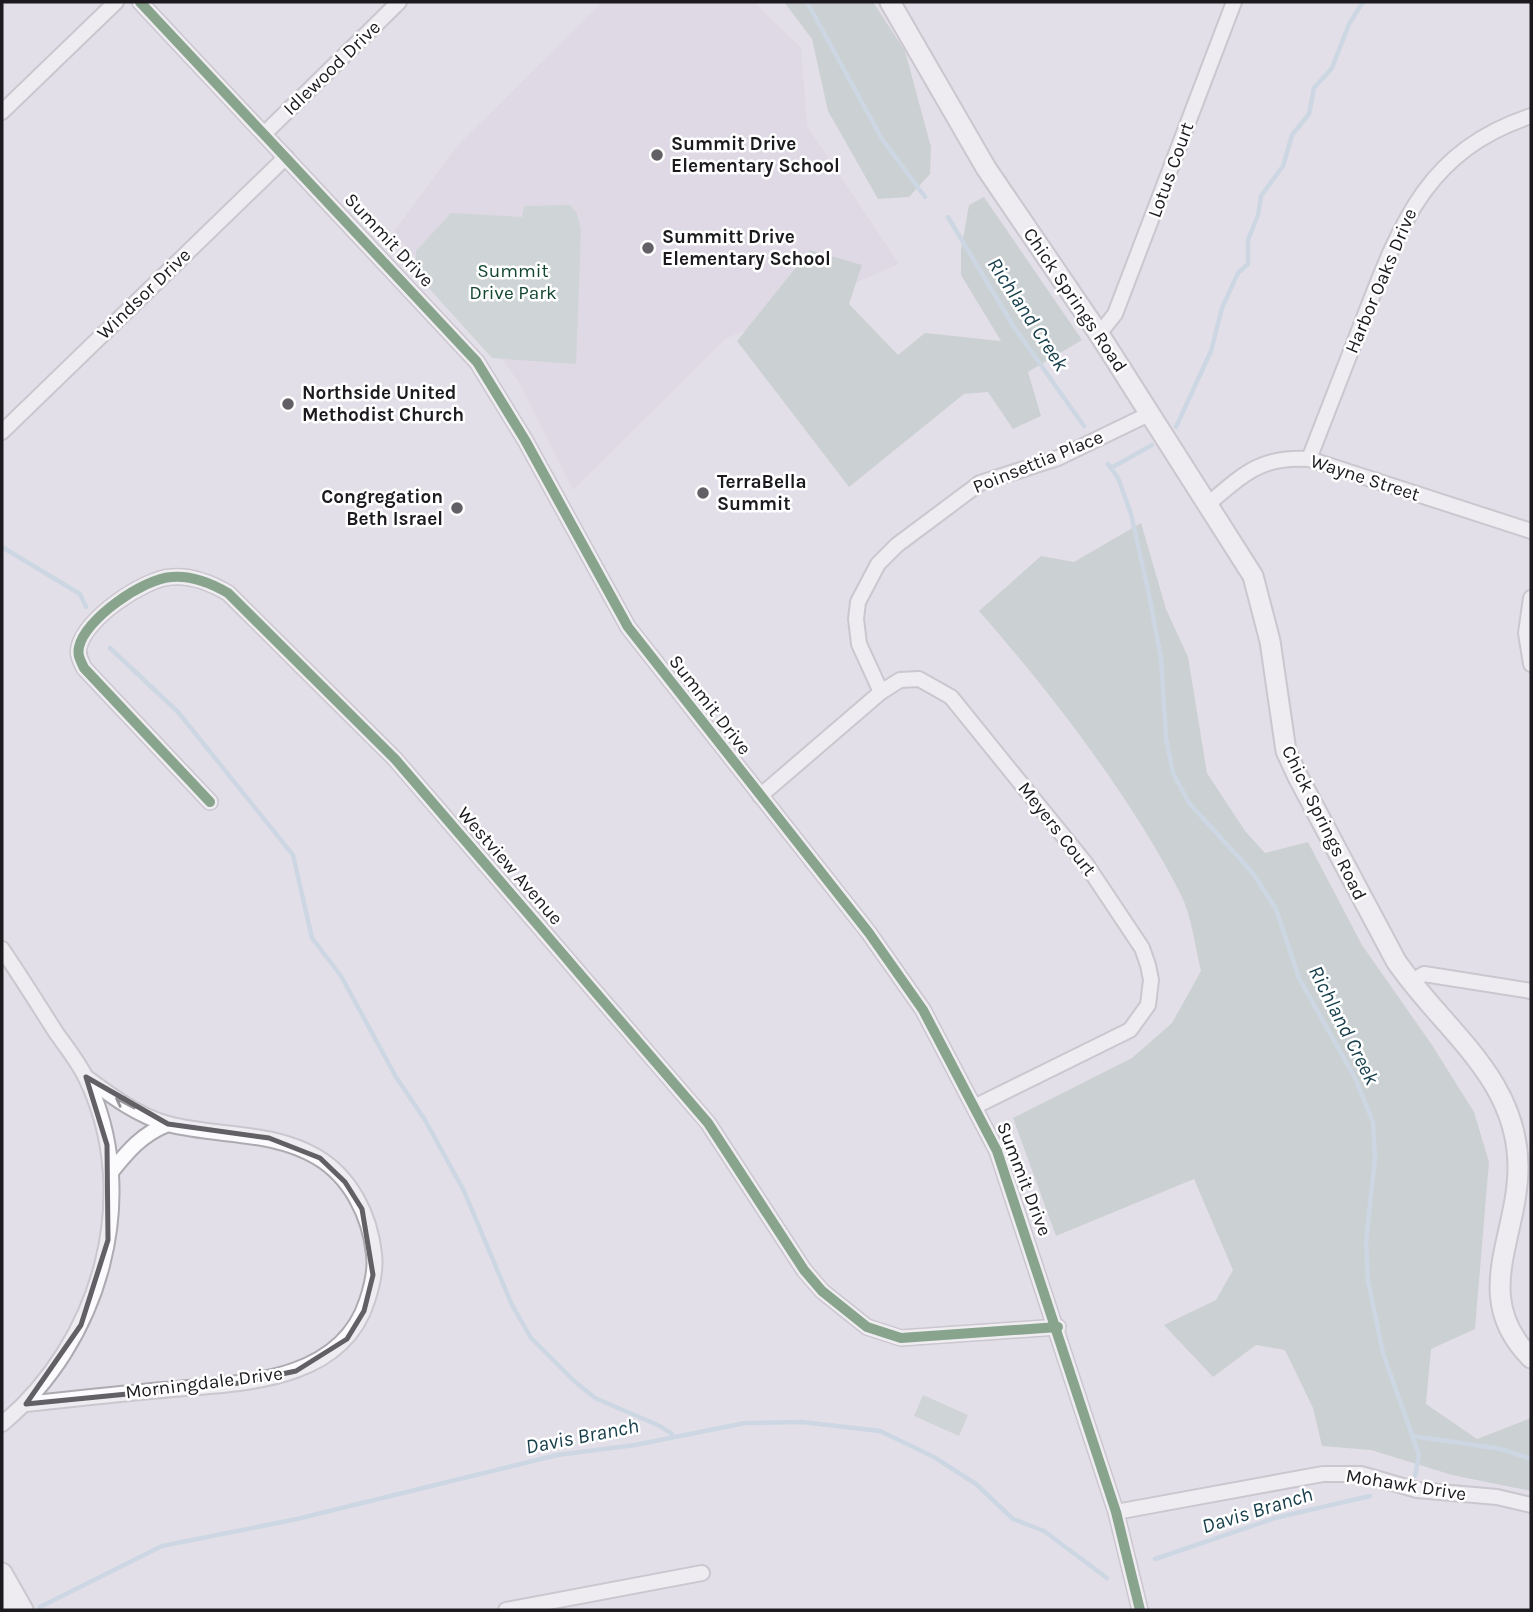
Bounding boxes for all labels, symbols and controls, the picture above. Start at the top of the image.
street label: Idlewood Drive [279,16,385,120]
street label: Lotus Court [1144,119,1198,221]
place label: Summit Drive Elementary School [671,133,840,177]
marker: Summit Drive Elementary School [649,147,665,163]
street label: Summit Drive [340,189,438,291]
street label: Harbor Oaks Drive [1341,205,1421,357]
street label: Chick Springs Road [1019,224,1131,376]
place label: Summitt Drive Elementary School [662,226,831,270]
marker: Summitt Drive Elementary School [640,240,656,256]
street label: Windsor Drive [93,244,195,344]
water label: Richland Creek [982,253,1074,375]
park label: Summit Drive Park [469,260,557,304]
place label: Northside United Methodist Church [302,382,464,426]
marker: Northside United Methodist Church [280,396,296,412]
street label: Poinsettia Place [970,426,1106,498]
street label: Wayne Street [1308,450,1422,506]
place label: TerraBella Summit [717,471,807,515]
marker: TerraBella Summit [695,485,711,501]
place label: Congregation Beth Israel [321,486,443,530]
marker: Congregation Beth Israel [449,500,465,516]
street label: Summit Drive [664,651,756,759]
street label: Chick Springs Road [1277,742,1371,904]
street label: Meyers Court [1013,778,1101,880]
street label: Westview Avenue [453,803,567,929]
water label: Richland Creek [1304,961,1384,1089]
one-way arrow [115,1096,136,1109]
street label: Summit Drive [992,1119,1056,1239]
street label: Morningdale Drive [124,1362,284,1404]
water label: Davis Branch [523,1413,641,1459]
street label: Mohawk Drive [1344,1465,1468,1505]
water label: Davis Branch [1199,1482,1315,1538]

